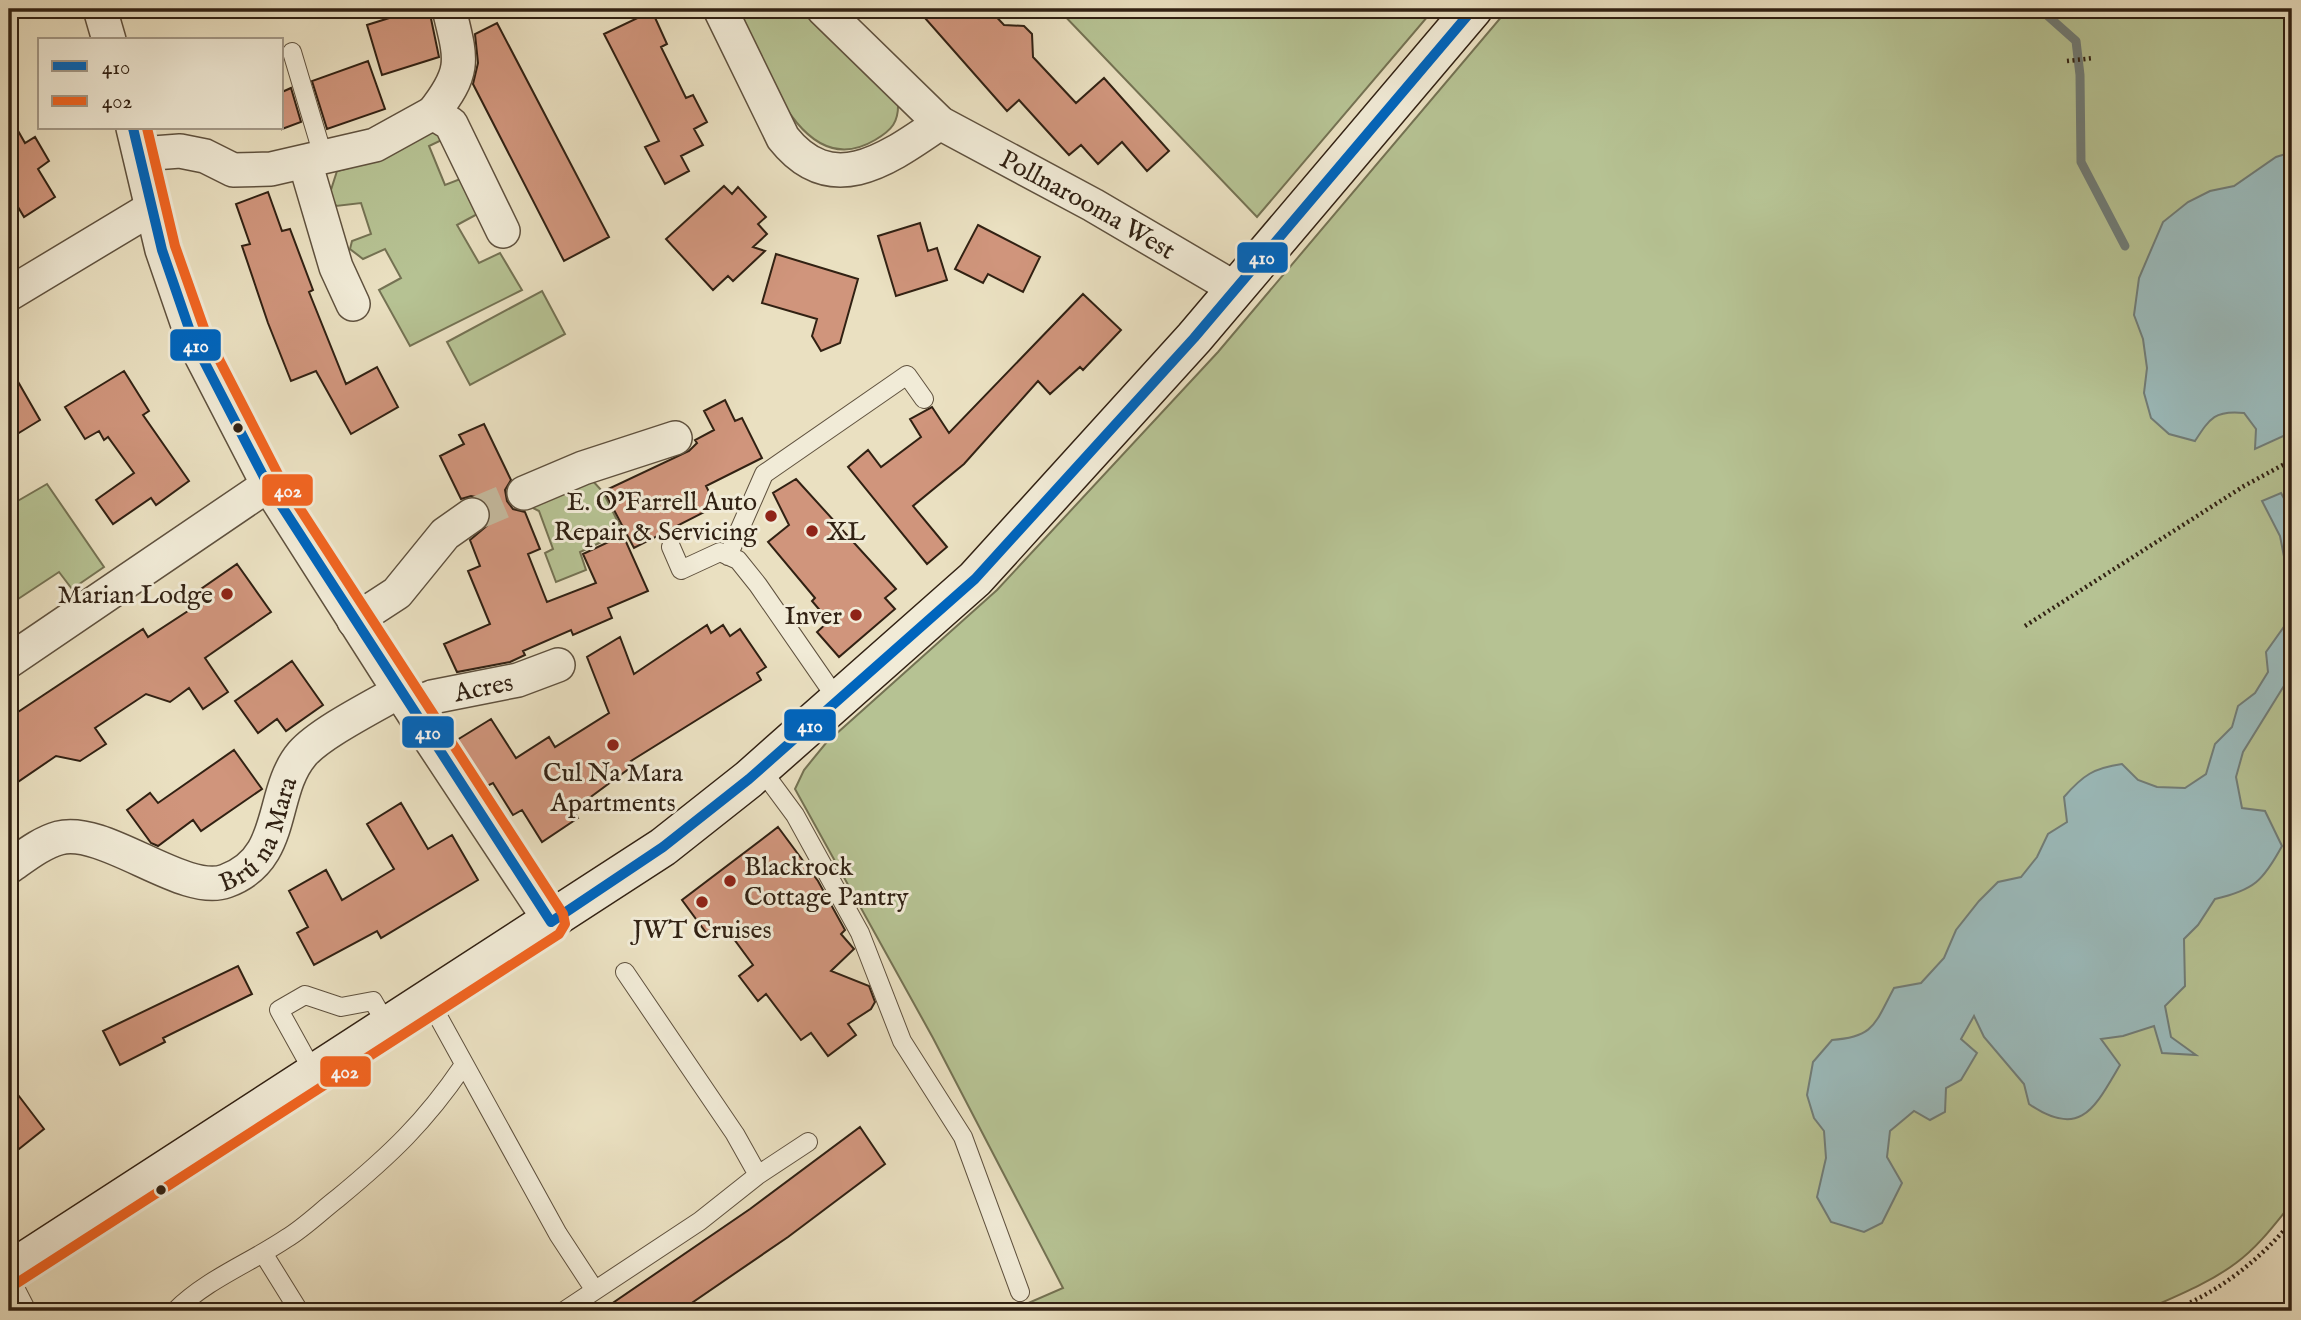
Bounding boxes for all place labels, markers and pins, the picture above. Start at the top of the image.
unlabelled marker [231,421,245,435]
place label: E. O’Farrell Auto Repair & Servicing [553,486,758,549]
marker: E. O’Farrell Auto Repair & Servicing [763,508,779,524]
place label: XL [826,516,866,549]
marker: XL [804,523,820,539]
place label: Marian Lodge [57,579,213,612]
marker: Marian Lodge [219,586,235,602]
place label: Inver [784,600,842,633]
marker: Inver [848,607,864,623]
marker: Cul Na Mara Apartments [605,737,621,753]
place label: Cul Na Mara Apartments [543,757,684,820]
place label: Blackrock Cottage Pantry [744,851,909,914]
marker: Blackrock Cottage Pantry [722,873,738,889]
marker: JWT Cruises [694,894,710,910]
place label: JWT Cruises [629,914,772,947]
unlabelled marker [154,1183,168,1197]

